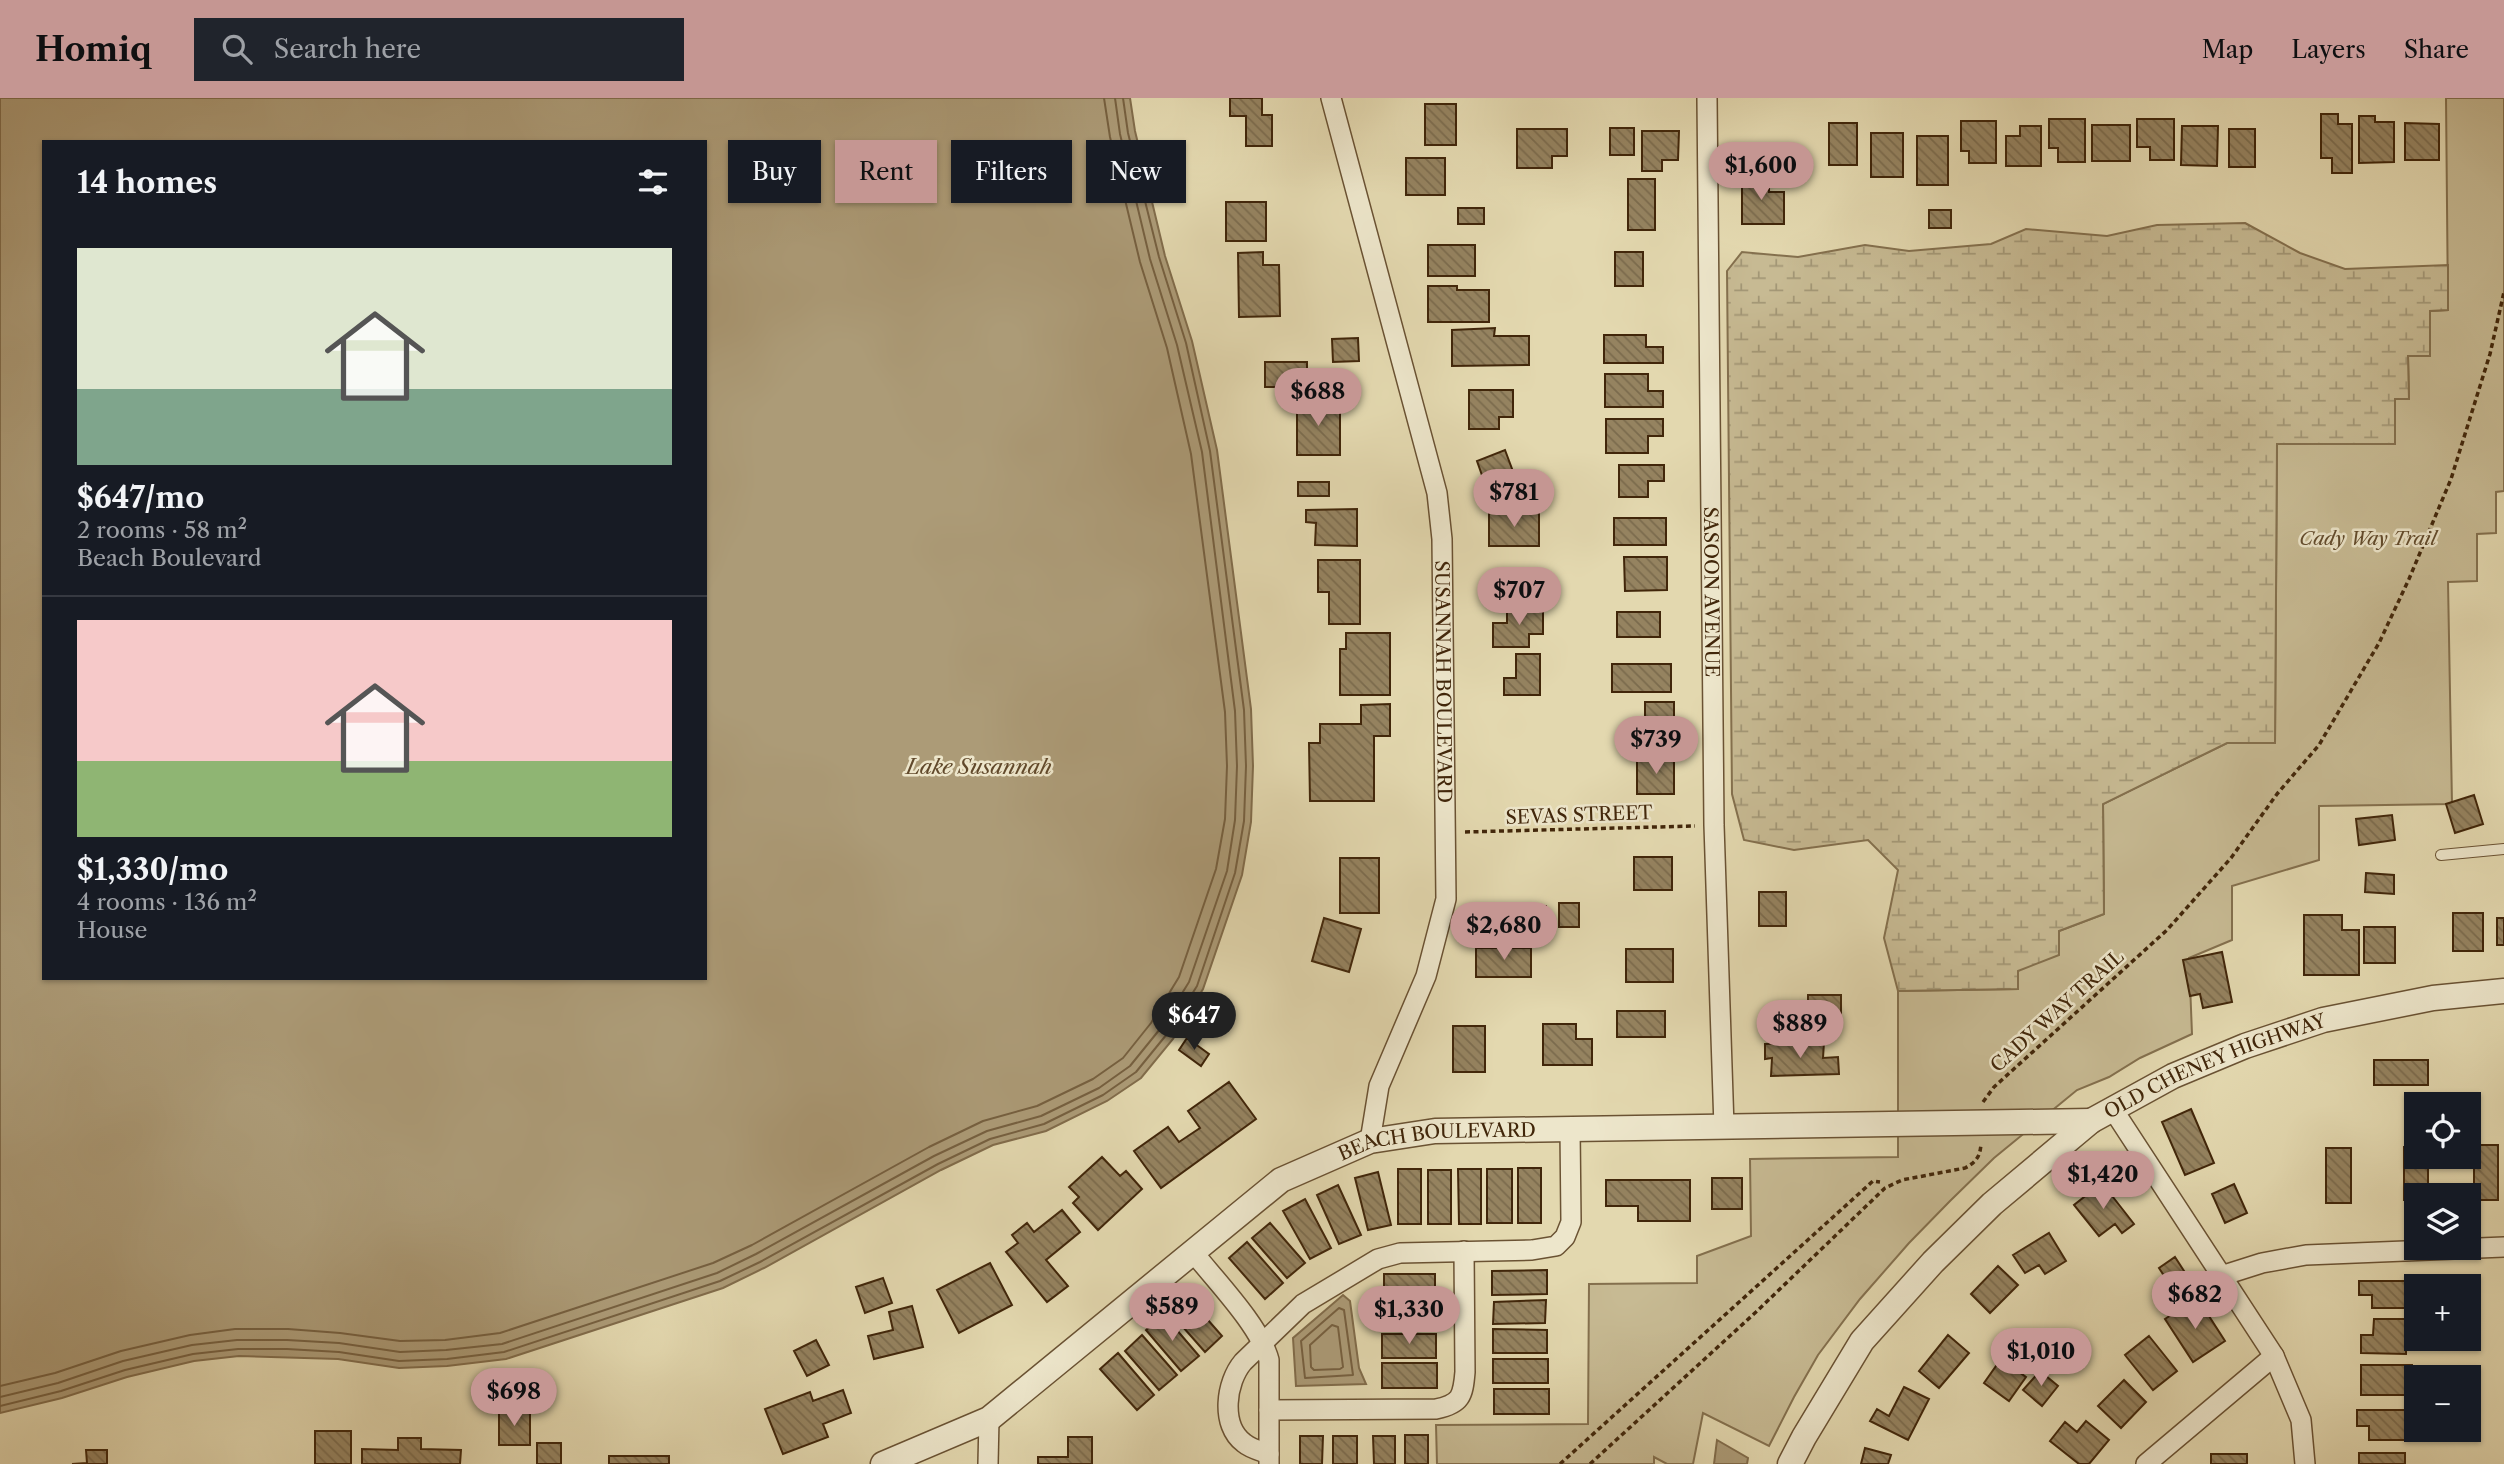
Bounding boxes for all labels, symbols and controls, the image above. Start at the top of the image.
search box [194,18,684,81]
text: Homiq [35,29,152,70]
icon: search [218,30,256,68]
text: Search here [274,33,421,65]
text: Map [2202,35,2253,64]
text: Layers [2291,35,2366,64]
text: Share [2404,35,2469,64]
chip: Buy [728,140,821,203]
chip: Rent [835,140,937,203]
chip: Filters [951,140,1072,203]
chip: New [1086,140,1186,203]
pin: $1,600 [1704,142,1818,202]
text: $1,600 [1725,151,1797,179]
icon: filters [634,163,672,201]
text: 14 homes [77,164,217,201]
icon: home [312,293,438,419]
pin: $688 [1277,368,1359,428]
text: $688 [1291,377,1345,405]
pin: $781 [1473,470,1555,529]
text: $781 [1489,478,1539,506]
text: $647/mo [77,479,204,516]
street label: SASOON AVENUE [1699,506,1724,677]
text: 2 rooms · 58 m² [77,516,247,544]
park label: Cady Way Trail [2299,527,2439,550]
text: Beach Boulevard [77,544,262,572]
street label: SUSANNAH BOULEVARD [1431,560,1456,803]
pin: $707 [1478,568,1560,627]
text: $707 [1493,576,1545,604]
icon: home [312,665,438,791]
pin: $739 [1615,716,1697,776]
text: $739 [1630,725,1682,753]
water label: Lake Susannah [904,754,1052,779]
street label: SEVAS STREET [1505,801,1654,829]
text: $1,330/mo [77,851,228,888]
text: 4 rooms · 136 m² [77,888,257,916]
pin: $2,680 [1447,902,1561,962]
text: $2,680 [1466,911,1542,939]
text: House [77,916,147,944]
street label: CADY WAY TRAIL [1986,945,2129,1077]
pin: $647 [1153,992,1235,1052]
pin: $889 [1759,1000,1841,1060]
text: $647 [1168,1001,1220,1029]
street label: OLD CHENEY HIGHWAY [2100,1008,2329,1123]
text: $889 [1773,1009,1827,1037]
map controls [2404,1092,2481,1442]
button: locate [2404,1092,2481,1169]
street label: BEACH BOULEVARD [1334,1118,1536,1165]
pin: $1,420 [2046,1152,2160,1211]
text: $1,420 [2067,1160,2139,1188]
button: layers [2404,1183,2481,1260]
pin: $682 [2154,1272,2236,1331]
button: + [2404,1274,2481,1351]
text: $682 [2168,1280,2222,1308]
pin: $589 [1131,1284,1213,1343]
pin: $1,330 [1352,1286,1466,1346]
text: $589 [1145,1292,1199,1320]
text: $1,330 [1374,1295,1444,1323]
pin: $1,010 [1984,1328,2098,1388]
text: $1,010 [2007,1337,2075,1365]
button: − [2404,1365,2481,1442]
pin: $698 [473,1368,555,1428]
text: $698 [487,1377,541,1405]

